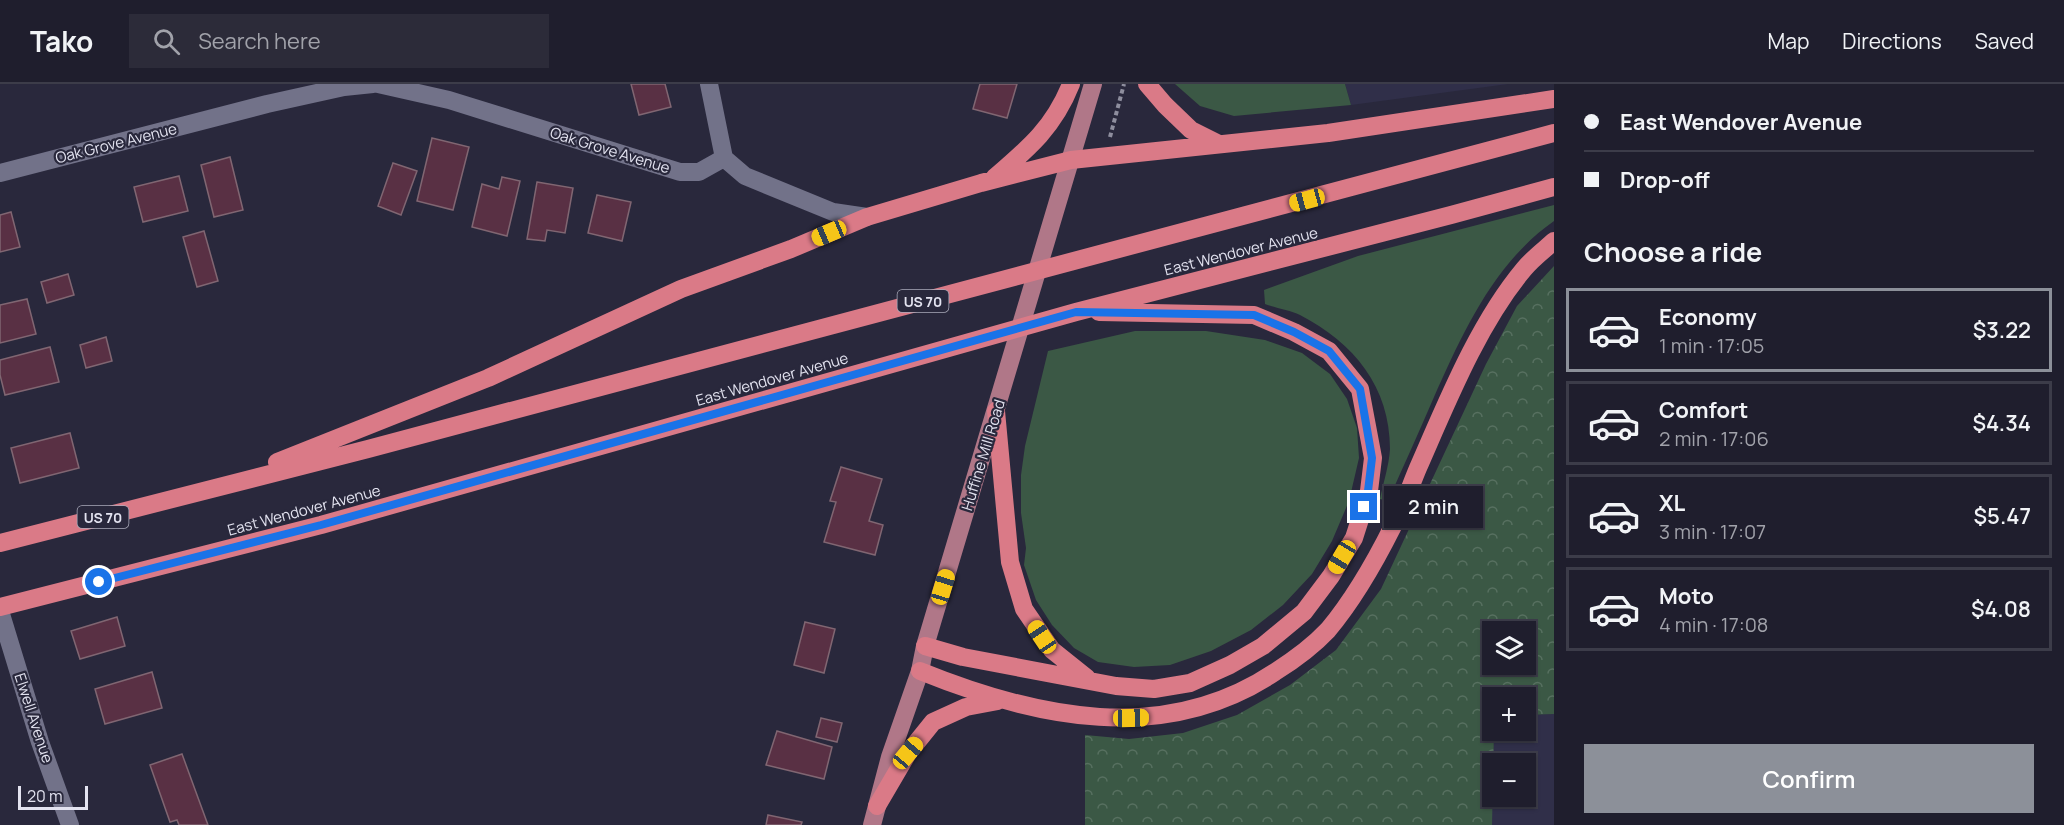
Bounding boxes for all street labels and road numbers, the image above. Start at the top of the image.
street label: Oak Grove Avenue [53,118,179,168]
street label: Oak Grove Avenue [547,122,673,178]
street label: East Wendover Avenue [1162,222,1320,280]
road number: US 70 [898,290,948,312]
street label: East Wendover Avenue [693,347,851,411]
street label: Huffine Mill Road [956,397,1010,513]
street label: East Wendover Avenue [225,479,383,541]
road number: US 70 [78,506,128,528]
street label: Elwell Avenue [10,670,58,766]

